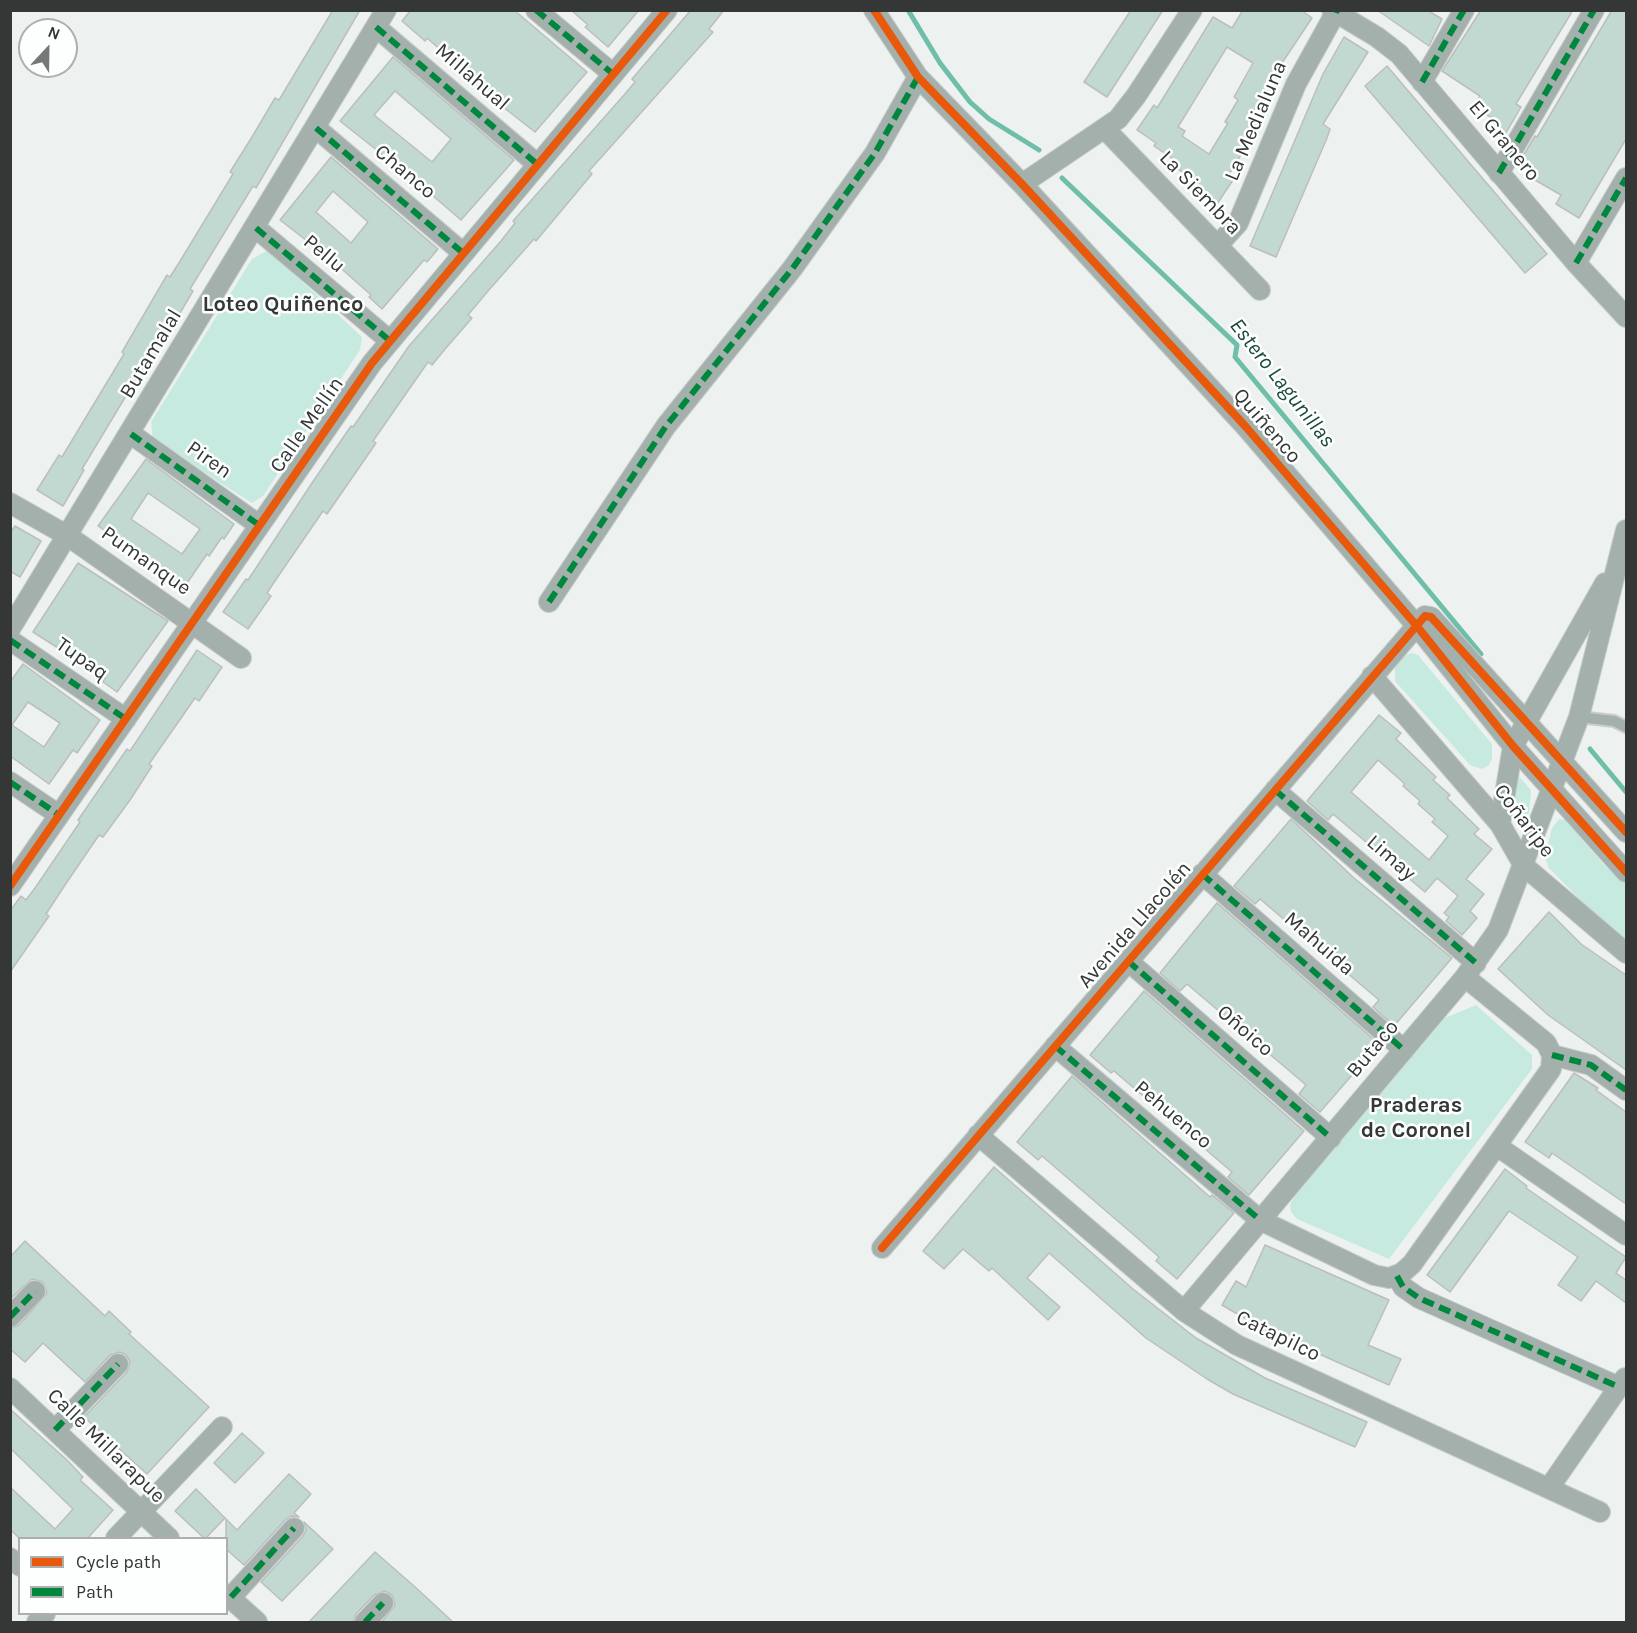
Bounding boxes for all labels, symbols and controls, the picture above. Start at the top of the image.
north arrow [18,18,78,78]
text: N [45,22,63,44]
street label: Millahual [430,38,514,116]
street label: La Medialuna [1219,57,1293,185]
street label: El Granero [1463,95,1545,187]
street label: Chanco [369,139,441,205]
street label: La Siembra [1154,146,1246,240]
street label: Pellu [298,229,350,279]
district label: Loteo Quiñenco [203,292,363,318]
street label: Butamalal [115,305,187,403]
water label: Estero Lagunillas [1224,313,1340,453]
street label: Calle Mellín [265,372,349,478]
street label: Quiñenco [1228,383,1306,469]
street label: Piren [182,436,236,484]
street label: Pumanque [96,521,196,601]
street label: Tupaq [51,632,113,686]
street label: Coñaripe [1488,779,1560,863]
street label: Limay [1361,830,1421,886]
street label: Avenida Llacolén [1073,856,1197,994]
street label: Mahuida [1279,907,1359,981]
street label: Oñoico [1212,1000,1278,1062]
street label: Butaco [1342,1015,1404,1083]
street label: Pehuenco [1129,1075,1217,1155]
district label: Praderas de Coronel [1361,1093,1471,1144]
street label: Catapilco [1232,1305,1324,1367]
street label: Calle Millarapue [42,1383,170,1509]
legend [18,1537,228,1615]
text: Cycle path [76,1551,161,1573]
text: Path [76,1581,114,1603]

